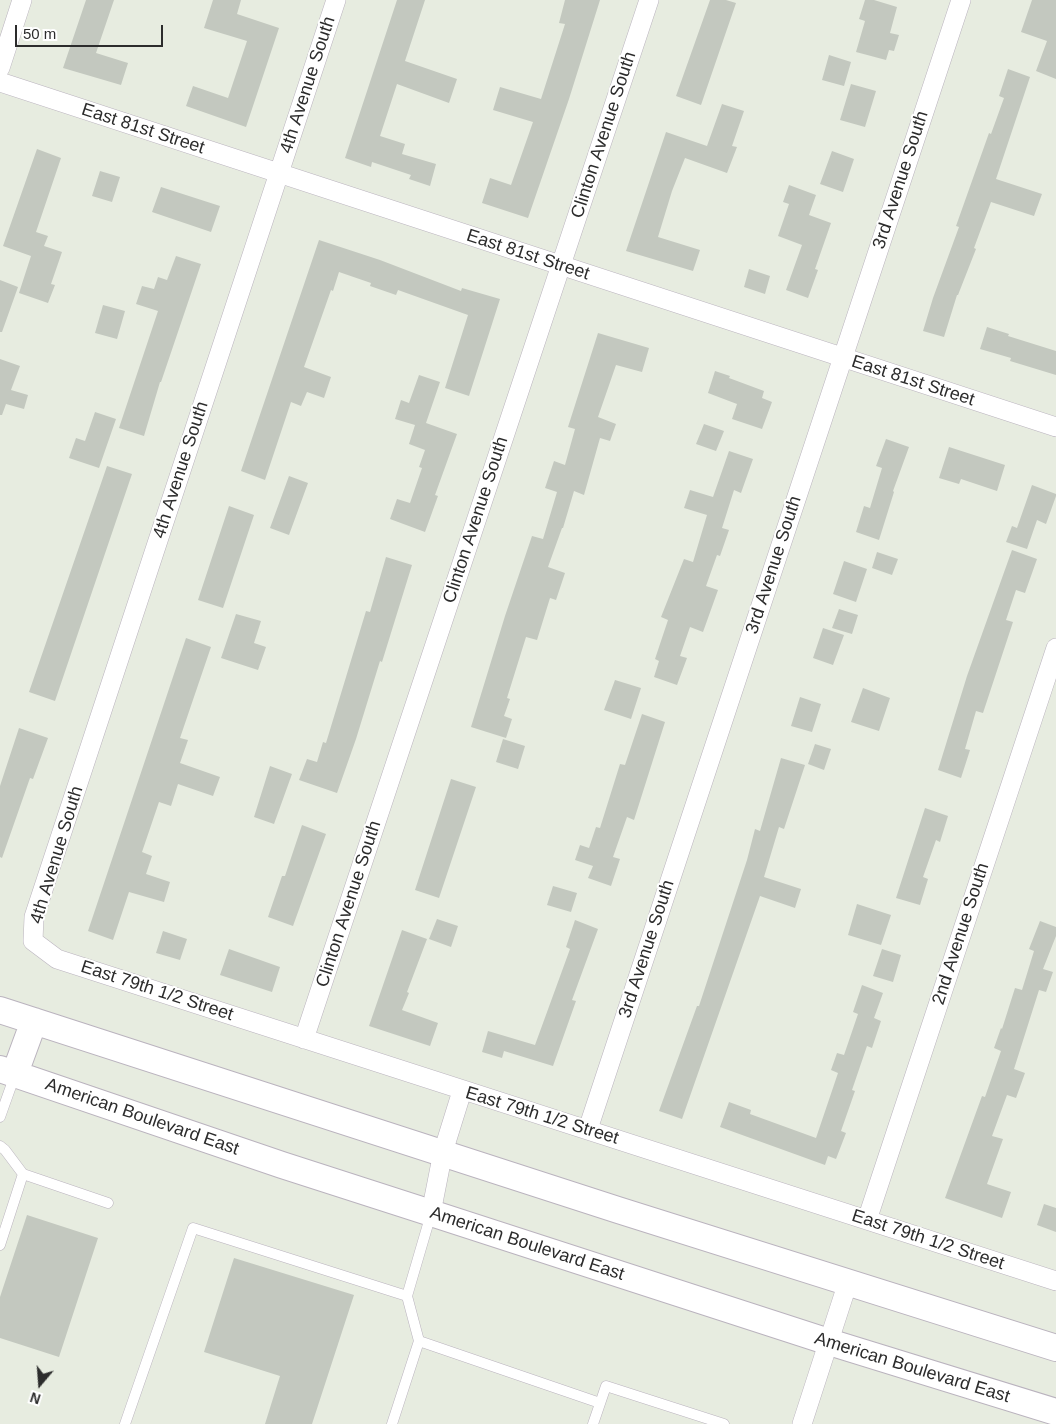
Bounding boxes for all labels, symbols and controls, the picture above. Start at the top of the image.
street label: 4th Avenue South [276,14,340,156]
scale bar [18,15,165,47]
text: 50 m [23,25,56,42]
street label: Clinton Avenue South [567,49,641,221]
street label: East 81st Street [79,99,207,159]
street label: 3rd Avenue South [869,108,933,252]
street label: East 81st Street [464,225,592,285]
street label: East 81st Street [849,351,977,411]
street label: 4th Avenue South [149,399,213,541]
street label: Clinton Avenue South [439,434,513,606]
street label: 3rd Avenue South [742,493,806,637]
street label: 4th Avenue South [26,784,88,926]
street label: Clinton Avenue South [312,818,386,990]
street label: 2nd Avenue South [928,860,994,1008]
street label: 3rd Avenue South [615,877,679,1021]
street label: East 79th 1/2 Street [78,956,236,1026]
street label: American Boulevard East [42,1074,242,1160]
street label: East 79th 1/2 Street [463,1082,621,1150]
street label: American Boulevard East [427,1202,627,1286]
street label: East 79th 1/2 Street [849,1205,1007,1275]
street label: American Boulevard East [812,1328,1012,1408]
north arrow [15,1359,65,1409]
text: N [28,1389,43,1407]

